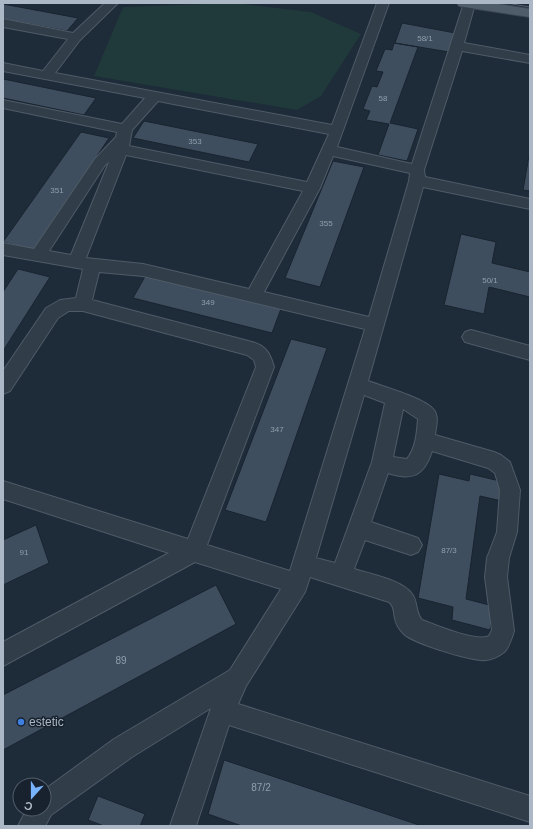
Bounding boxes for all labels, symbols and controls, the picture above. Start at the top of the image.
house number: 58/1 [417,34,433,43]
house number: 58 [379,94,388,103]
house number: 353 [188,137,202,146]
house number: 351 [50,186,64,195]
house number: 355 [319,219,333,228]
house number: 50/1 [482,276,498,285]
house number: 349 [201,298,215,307]
house number: 347 [270,425,284,434]
house number: 87/3 [441,546,457,555]
house number: 91 [20,548,29,557]
house number: 89 [115,655,127,666]
place label: estetic [29,715,64,729]
marker: estetic [16,717,26,727]
north arrow [12,777,52,817]
house number: 87/2 [251,782,271,793]
text: С [23,799,34,813]

